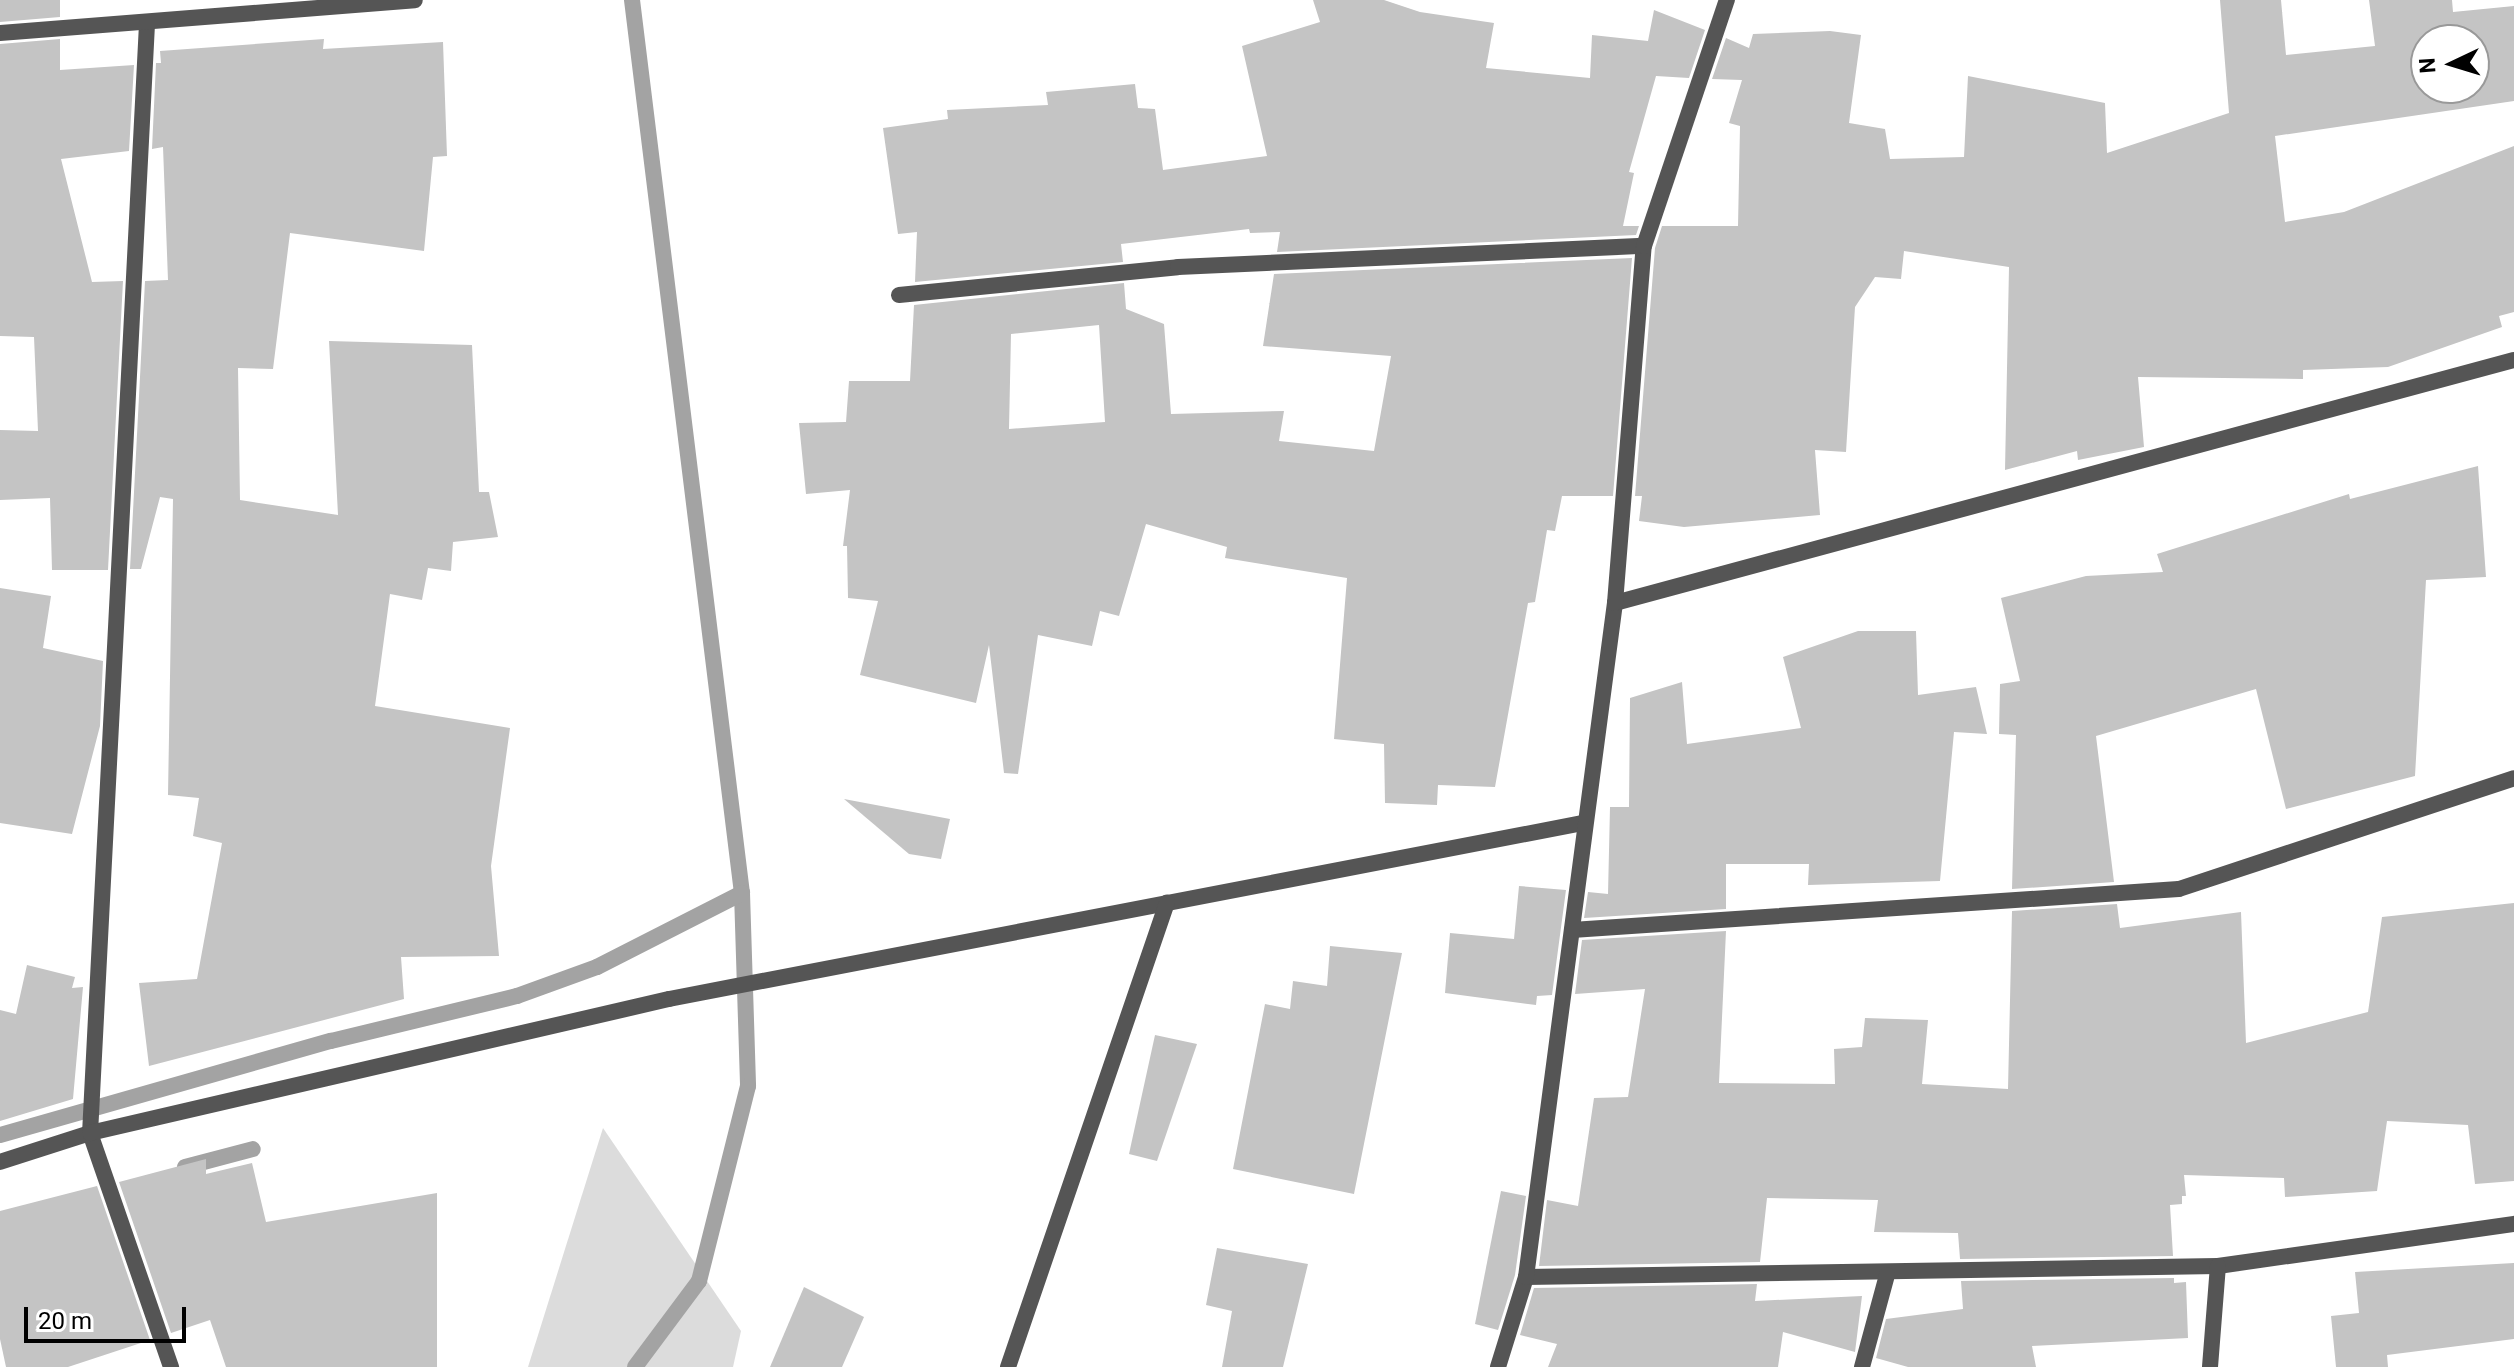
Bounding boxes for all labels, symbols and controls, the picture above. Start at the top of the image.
north arrow [2410,24,2490,104]
text: N [2415,57,2441,74]
scale bar [28,1291,190,1341]
text: 20 m [38,1307,92,1335]

